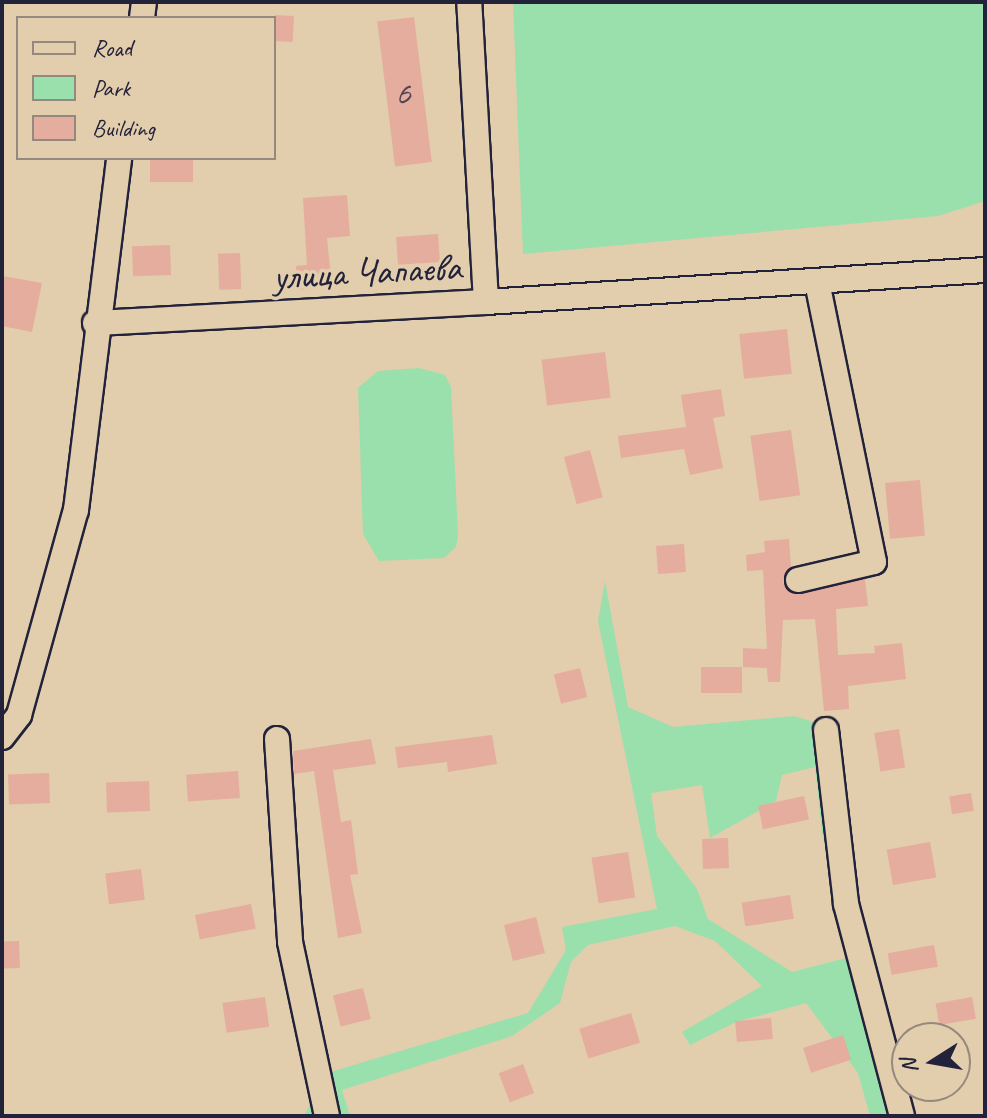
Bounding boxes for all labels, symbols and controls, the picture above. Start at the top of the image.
legend [16,16,276,160]
text: Road [92,33,132,63]
text: Park [92,73,130,103]
house number: 6 [395,73,411,113]
text: Building [92,113,155,143]
street label: улица Чапаева [272,244,462,300]
north arrow [891,1022,971,1102]
text: N [894,1057,924,1076]

